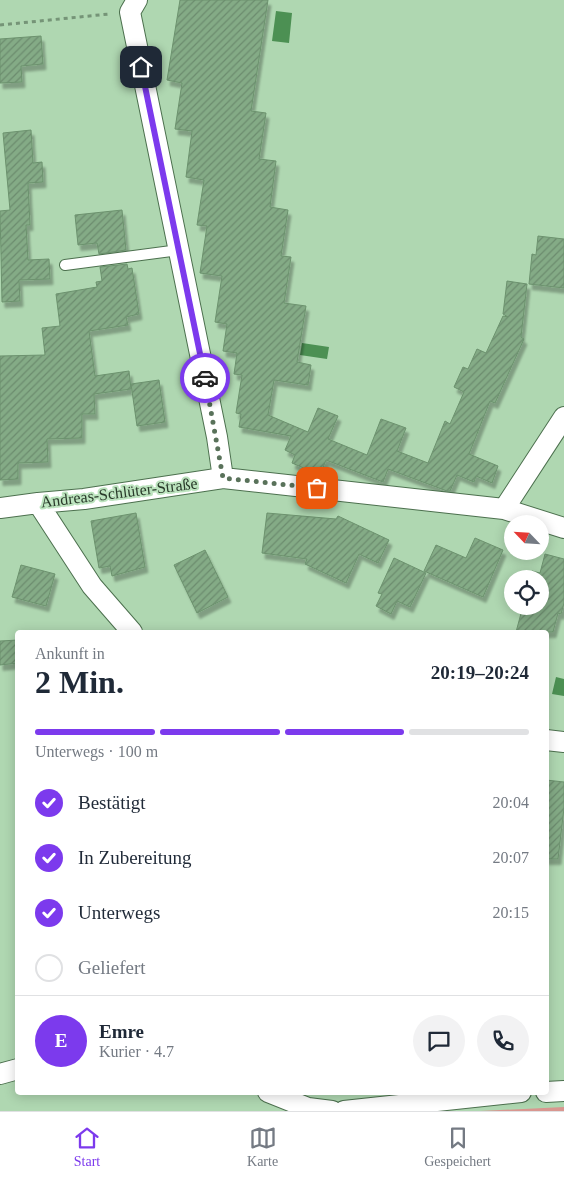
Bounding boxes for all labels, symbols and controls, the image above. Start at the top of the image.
pin [120,46,162,88]
icon: home [127,53,155,81]
courier [180,353,230,403]
icon: car [191,364,219,392]
pin [296,467,338,509]
street label: Andreas-Schlüter-Straße [40,474,198,511]
icon: bag [303,474,331,502]
north arrow [504,515,549,560]
map controls [504,515,549,615]
button: locate [504,570,549,615]
text: Ankunft in [35,645,105,662]
text: 20:19–20:24 [431,662,529,683]
text: 2 Min. [35,664,124,700]
text: Unterwegs · 100 m [35,743,158,760]
icon: check [35,789,63,817]
text: Bestätigt [78,792,146,813]
text: 20:04 [493,794,529,811]
icon: check [35,844,63,872]
text: In Zubereitung [78,847,191,868]
text: 20:07 [493,849,529,866]
icon: check [35,899,63,927]
text: Unterwegs [78,902,160,923]
text: 20:15 [493,904,529,921]
text: Geliefert [78,957,146,978]
button: chat [413,1015,465,1067]
button: phone [477,1015,529,1067]
text: Emre [99,1021,144,1042]
text: E [55,1030,67,1051]
text: Kurier · 4.7 [99,1043,174,1060]
tab: Start [73,1124,101,1170]
tab: Karte [247,1124,278,1170]
tab: Gespeichert [424,1124,491,1170]

